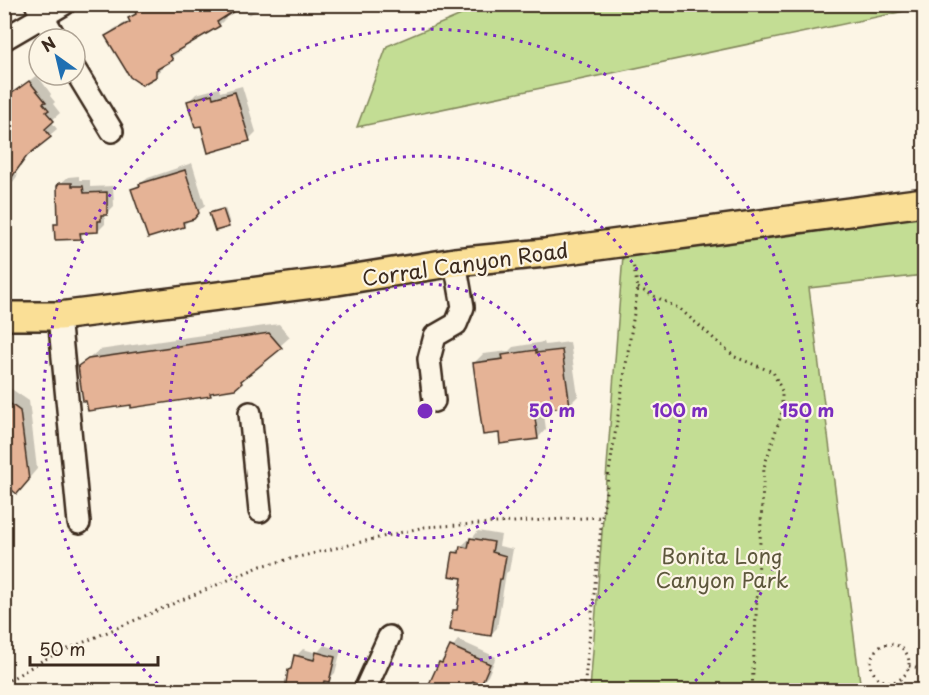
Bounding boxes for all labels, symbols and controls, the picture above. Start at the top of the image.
north arrow [27,27,87,87]
text: N [36,30,60,57]
street label: Corral Canyon Road [360,233,570,293]
text: 50 m [529,396,575,423]
text: 100 m [652,396,708,423]
text: 150 m [780,396,834,423]
centre of rings [415,401,435,421]
park label: Bonita Long Canyon Park [655,539,789,595]
scale bar [30,629,158,667]
text: 50 m [39,635,86,662]

